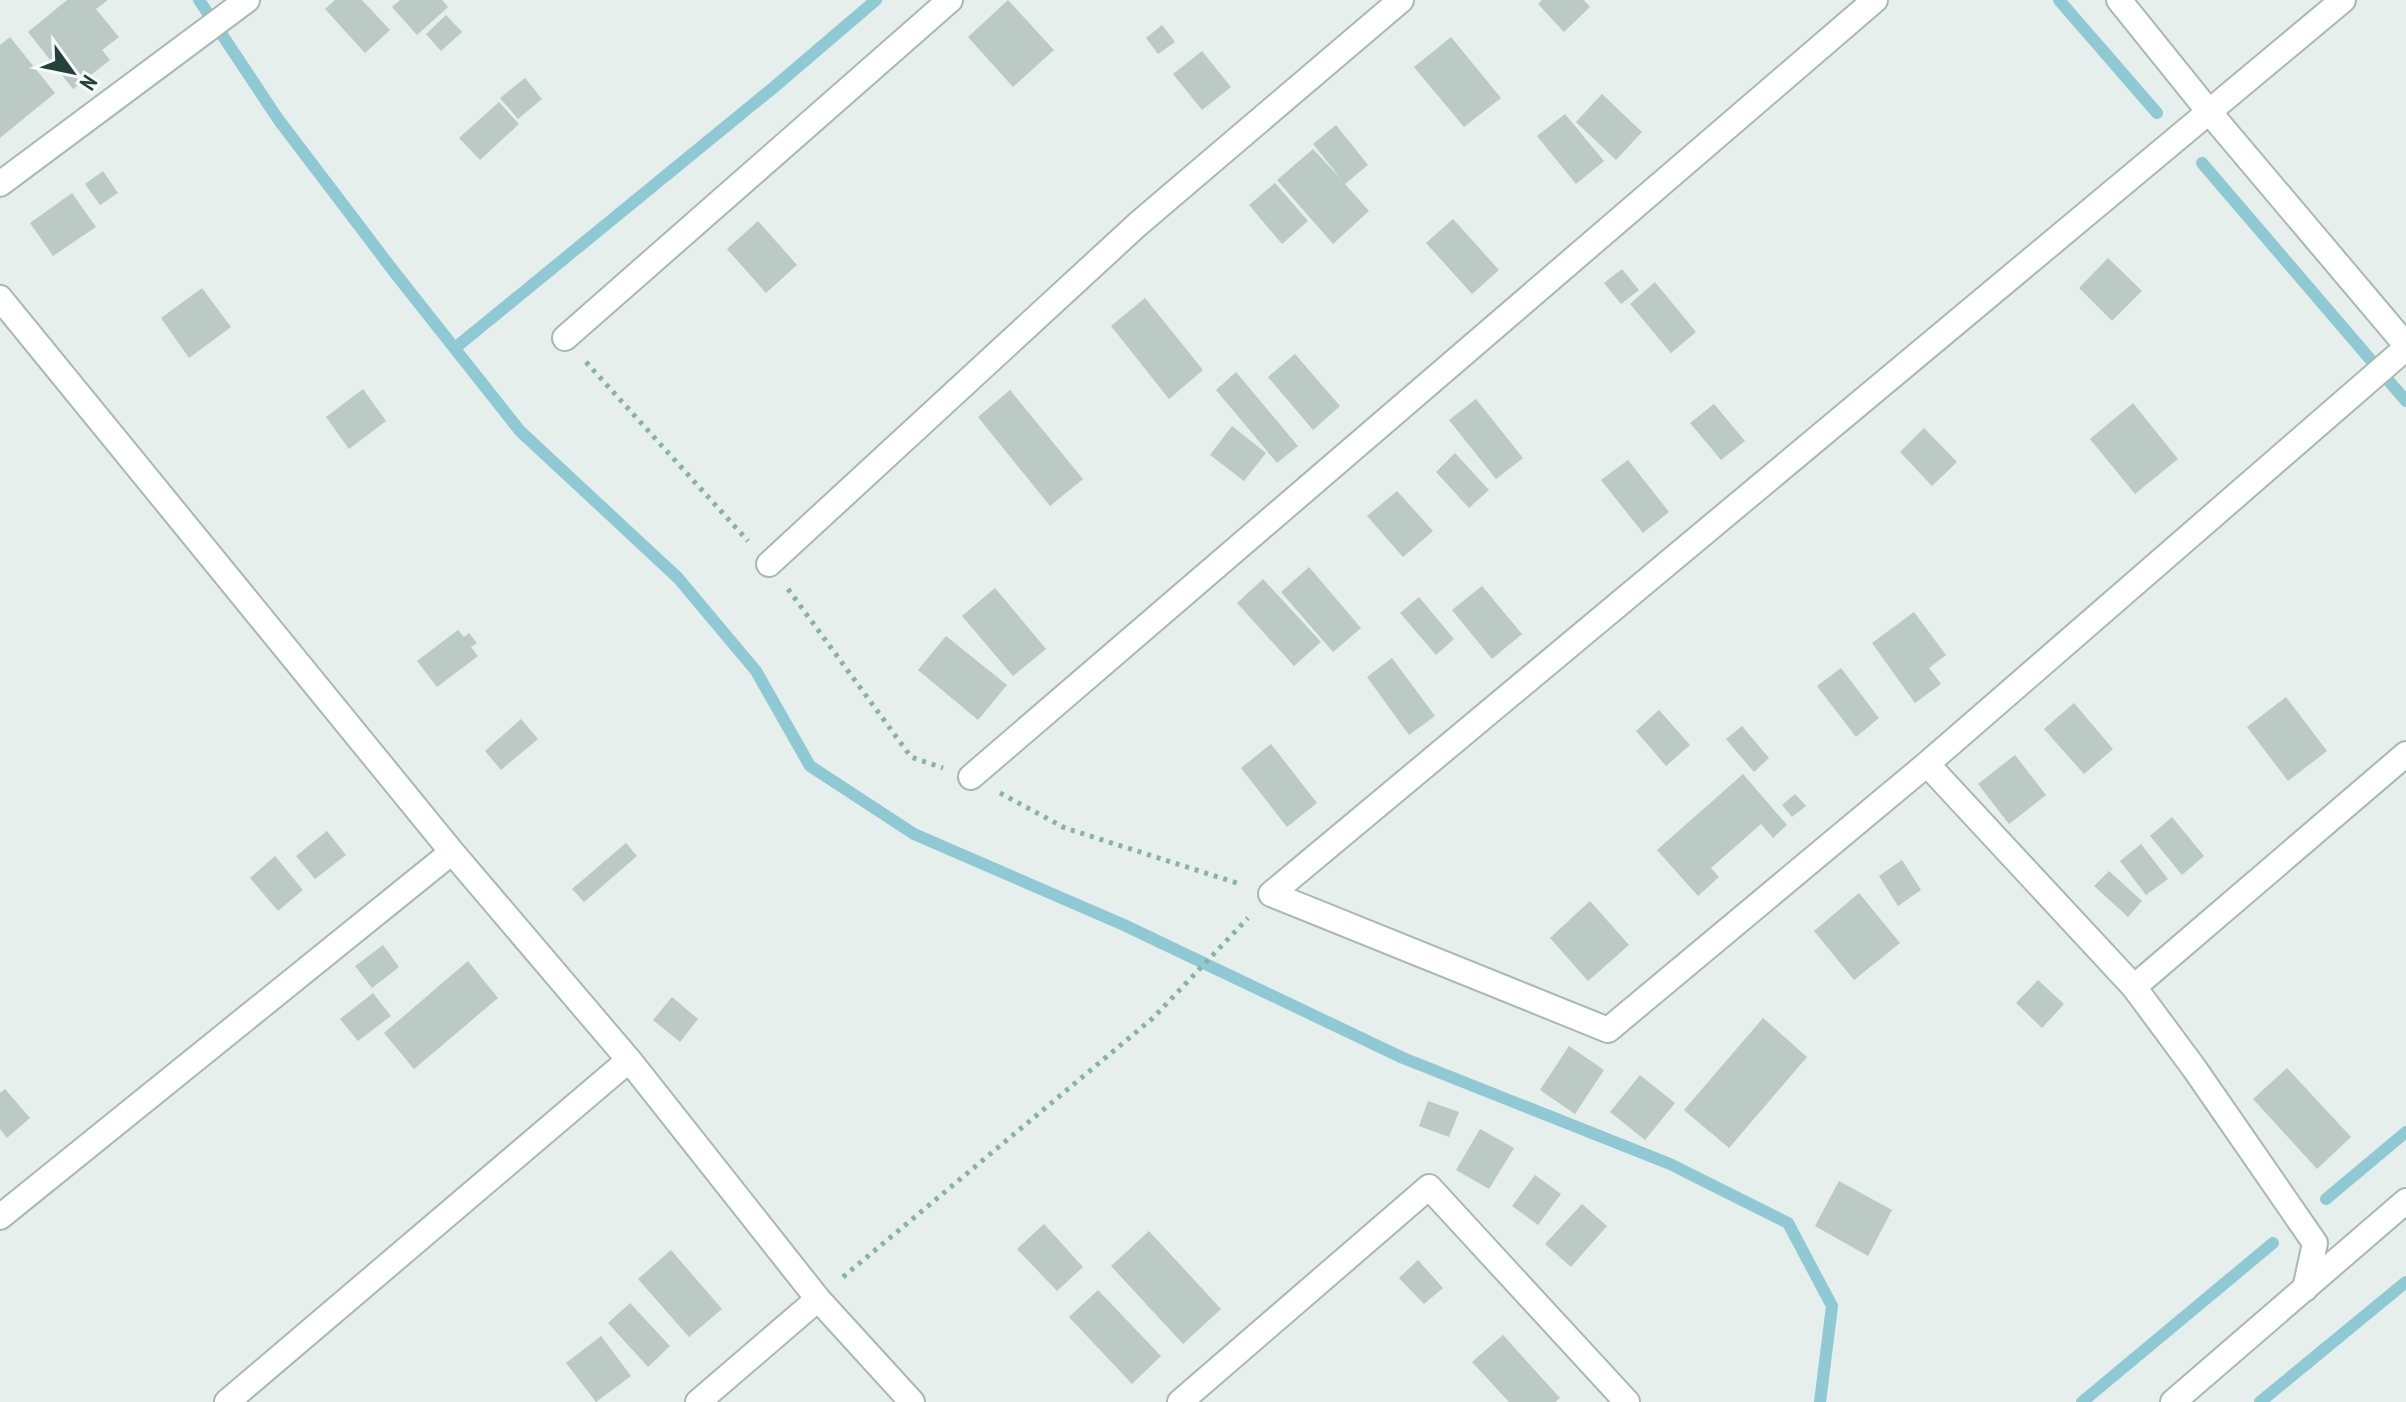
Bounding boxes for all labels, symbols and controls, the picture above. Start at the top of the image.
north arrow [32,32,112,112]
text: N [74,70,104,96]

